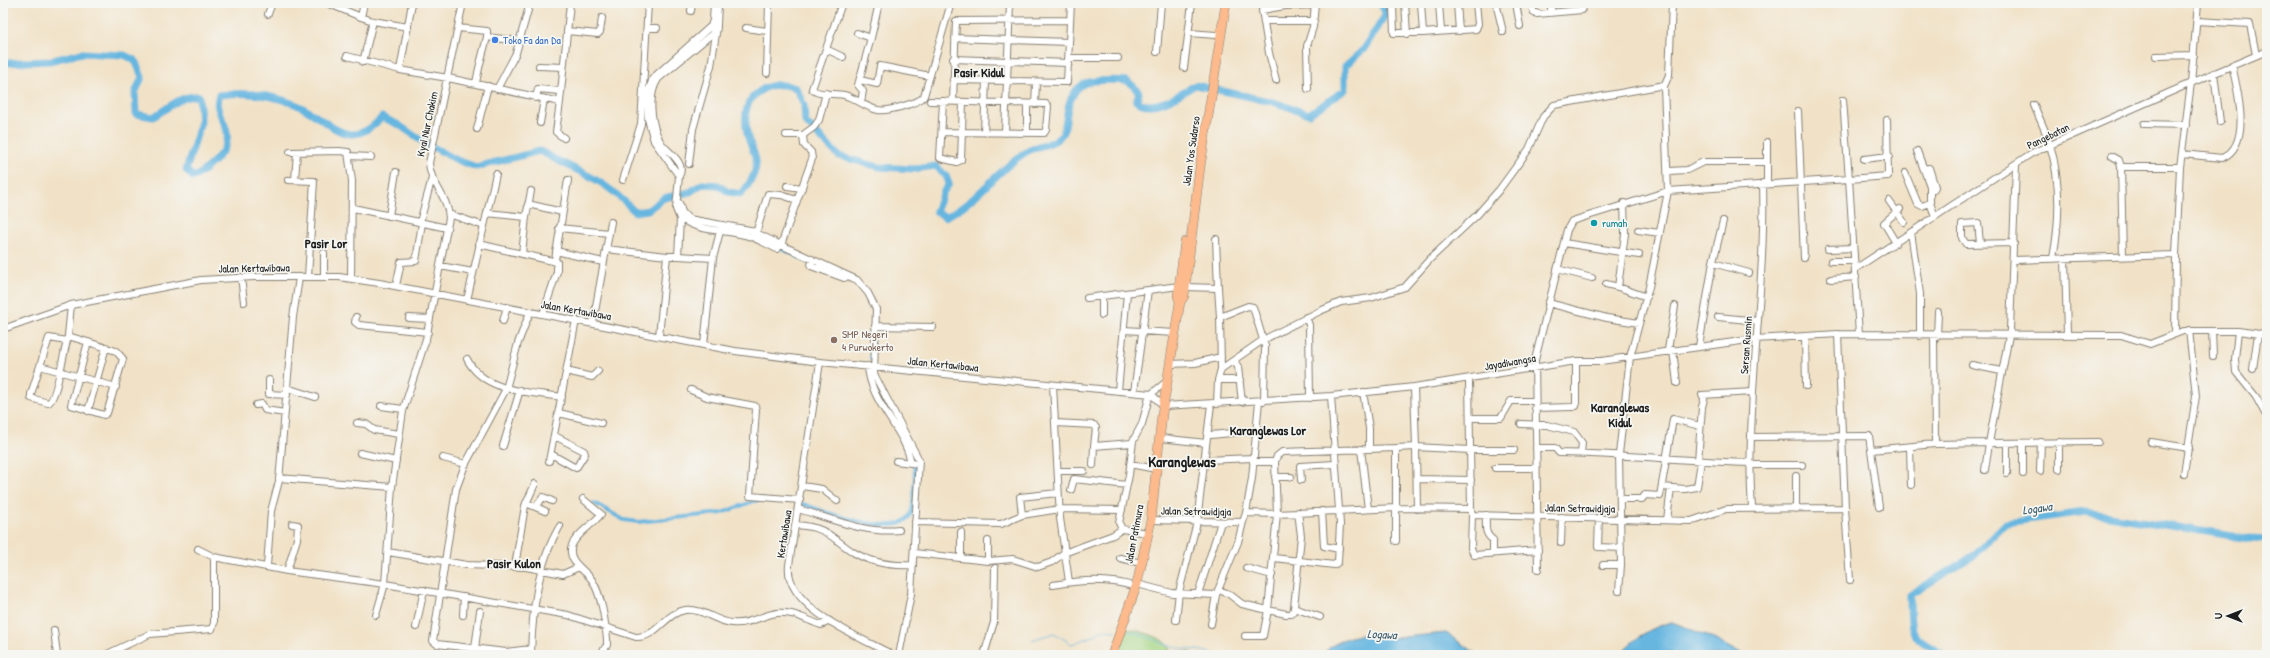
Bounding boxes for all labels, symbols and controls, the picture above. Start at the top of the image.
place label: Toko Fa dan Da [503,33,561,47]
marker: Toko Fa dan Da [490,35,500,45]
district label: Pasir Kidul [954,63,1005,81]
street label: Kyai Nur Chakim [413,90,441,158]
street label: Jalan Yos Sudarso [1179,115,1203,187]
street label: Pangebatan [2024,120,2072,152]
place label: rumah [1602,216,1627,230]
marker: rumah [1589,218,1599,228]
district label: Pasir Lor [305,234,348,252]
street label: Jalan Kertawibawa [218,260,290,276]
street label: Jalan Kertawibawa [540,297,613,323]
street label: Sersan Rusmin [1737,315,1755,375]
place label: SMP Negeri 4 Purwokerto [842,327,894,354]
marker: SMP Negeri 4 Purwokerto [829,335,839,345]
street label: Jayadiwangsa [1483,350,1537,373]
street label: Jalan Kertawibawa [907,353,980,375]
district label: Karanglewas Kidul [1591,398,1649,431]
district label: Karanglewas Lor [1230,421,1307,440]
district label: Karanglewas [1148,451,1216,473]
water label: Logawa [2021,497,2054,518]
street label: Jalan Setrawidjaja [1545,500,1616,516]
street label: Jalan Patimura [1121,503,1147,564]
street label: Jalan Setrawidjaja [1161,503,1232,519]
street label: Kertawibawa [773,508,795,559]
district label: Pasir Kulon [487,554,541,572]
north arrow [2208,596,2248,636]
text: U [2211,613,2225,619]
water label: Logawa [1367,625,1399,643]

